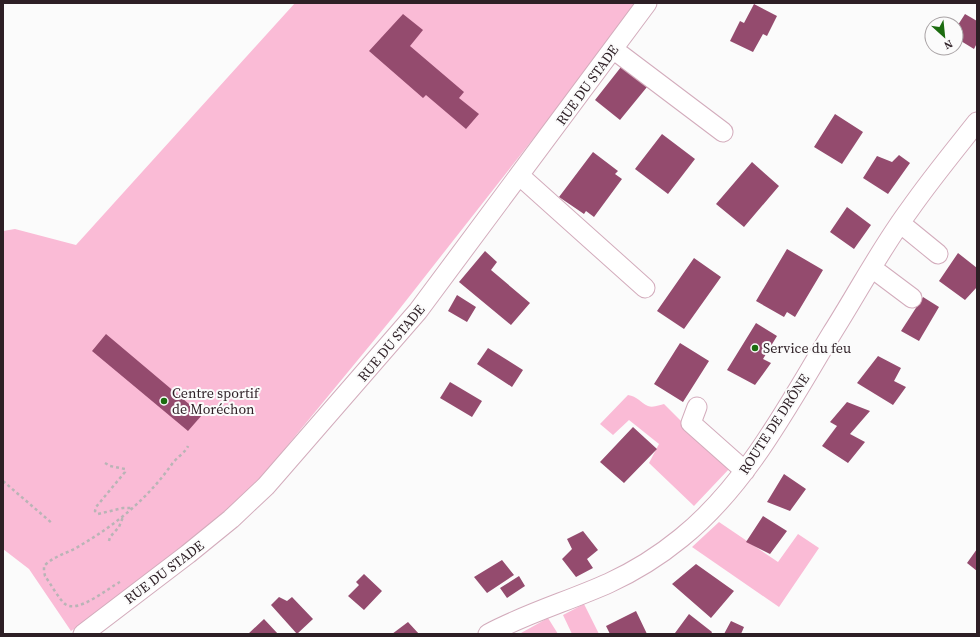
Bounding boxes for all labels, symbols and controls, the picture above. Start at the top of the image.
north arrow [924,16,964,56]
text: N [941,36,955,53]
street label: RUE DU STADE [551,41,623,129]
street label: RUE DU STADE [353,300,429,386]
place label: Service du feu [763,338,851,358]
marker: Service du feu [750,343,760,353]
street label: ROUTE DE DRÔNE [734,370,814,478]
place label: Centre sportif de Moréchon [172,383,260,419]
marker: Centre sportif de Moréchon [159,396,169,406]
street label: RUE DU STADE [120,535,208,609]

